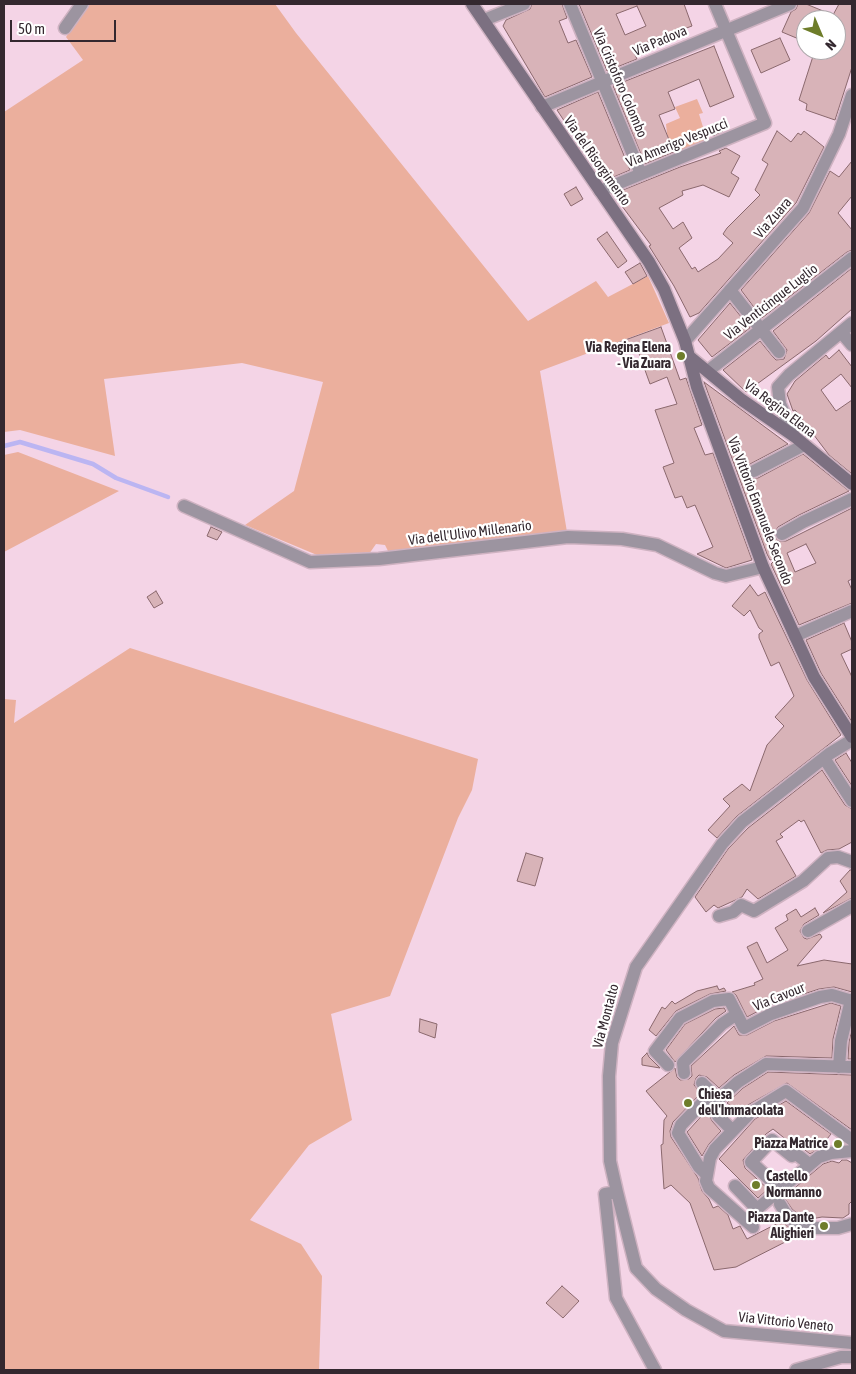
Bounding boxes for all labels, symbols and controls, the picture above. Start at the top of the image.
scale bar [12,10,119,42]
north arrow [796,10,846,60]
text: 50 m [18,20,45,37]
street label: Via Padova [631,22,689,60]
street label: Via Cristoforo Colombo [589,26,651,140]
text: N [822,36,839,53]
street label: Via del Risorgimento [560,113,634,209]
street label: Via Amerigo Vespucci [624,115,730,171]
street label: Via Zuara [751,194,795,242]
street label: Via Venticinque Luglio [721,260,821,344]
place label: Via Regina Elena - Via Zuara [585,340,671,372]
marker: Via Regina Elena - Via Zuara [675,350,687,362]
street label: Via Regina Elena [741,377,819,441]
street label: Via Vittorio Emanuele Secondo [724,435,796,587]
street label: Via dell'Ulivo Millenario [407,517,533,549]
street label: Via Cavour [751,979,807,1015]
street label: Via Montalto [589,982,623,1050]
place label: Chiesa dell'Immacolata [698,1087,783,1120]
marker: Chiesa dell'Immacolata [682,1097,694,1109]
place label: Piazza Matrice [754,1136,828,1152]
marker: Piazza Matrice [832,1138,844,1150]
place label: Castello Normanno [766,1169,822,1202]
marker: Castello Normanno [750,1179,762,1191]
place label: Piazza Dante Alighieri [748,1210,814,1242]
marker: Piazza Dante Alighieri [818,1220,830,1232]
street label: Via Vittorio Veneto [738,1309,834,1335]

